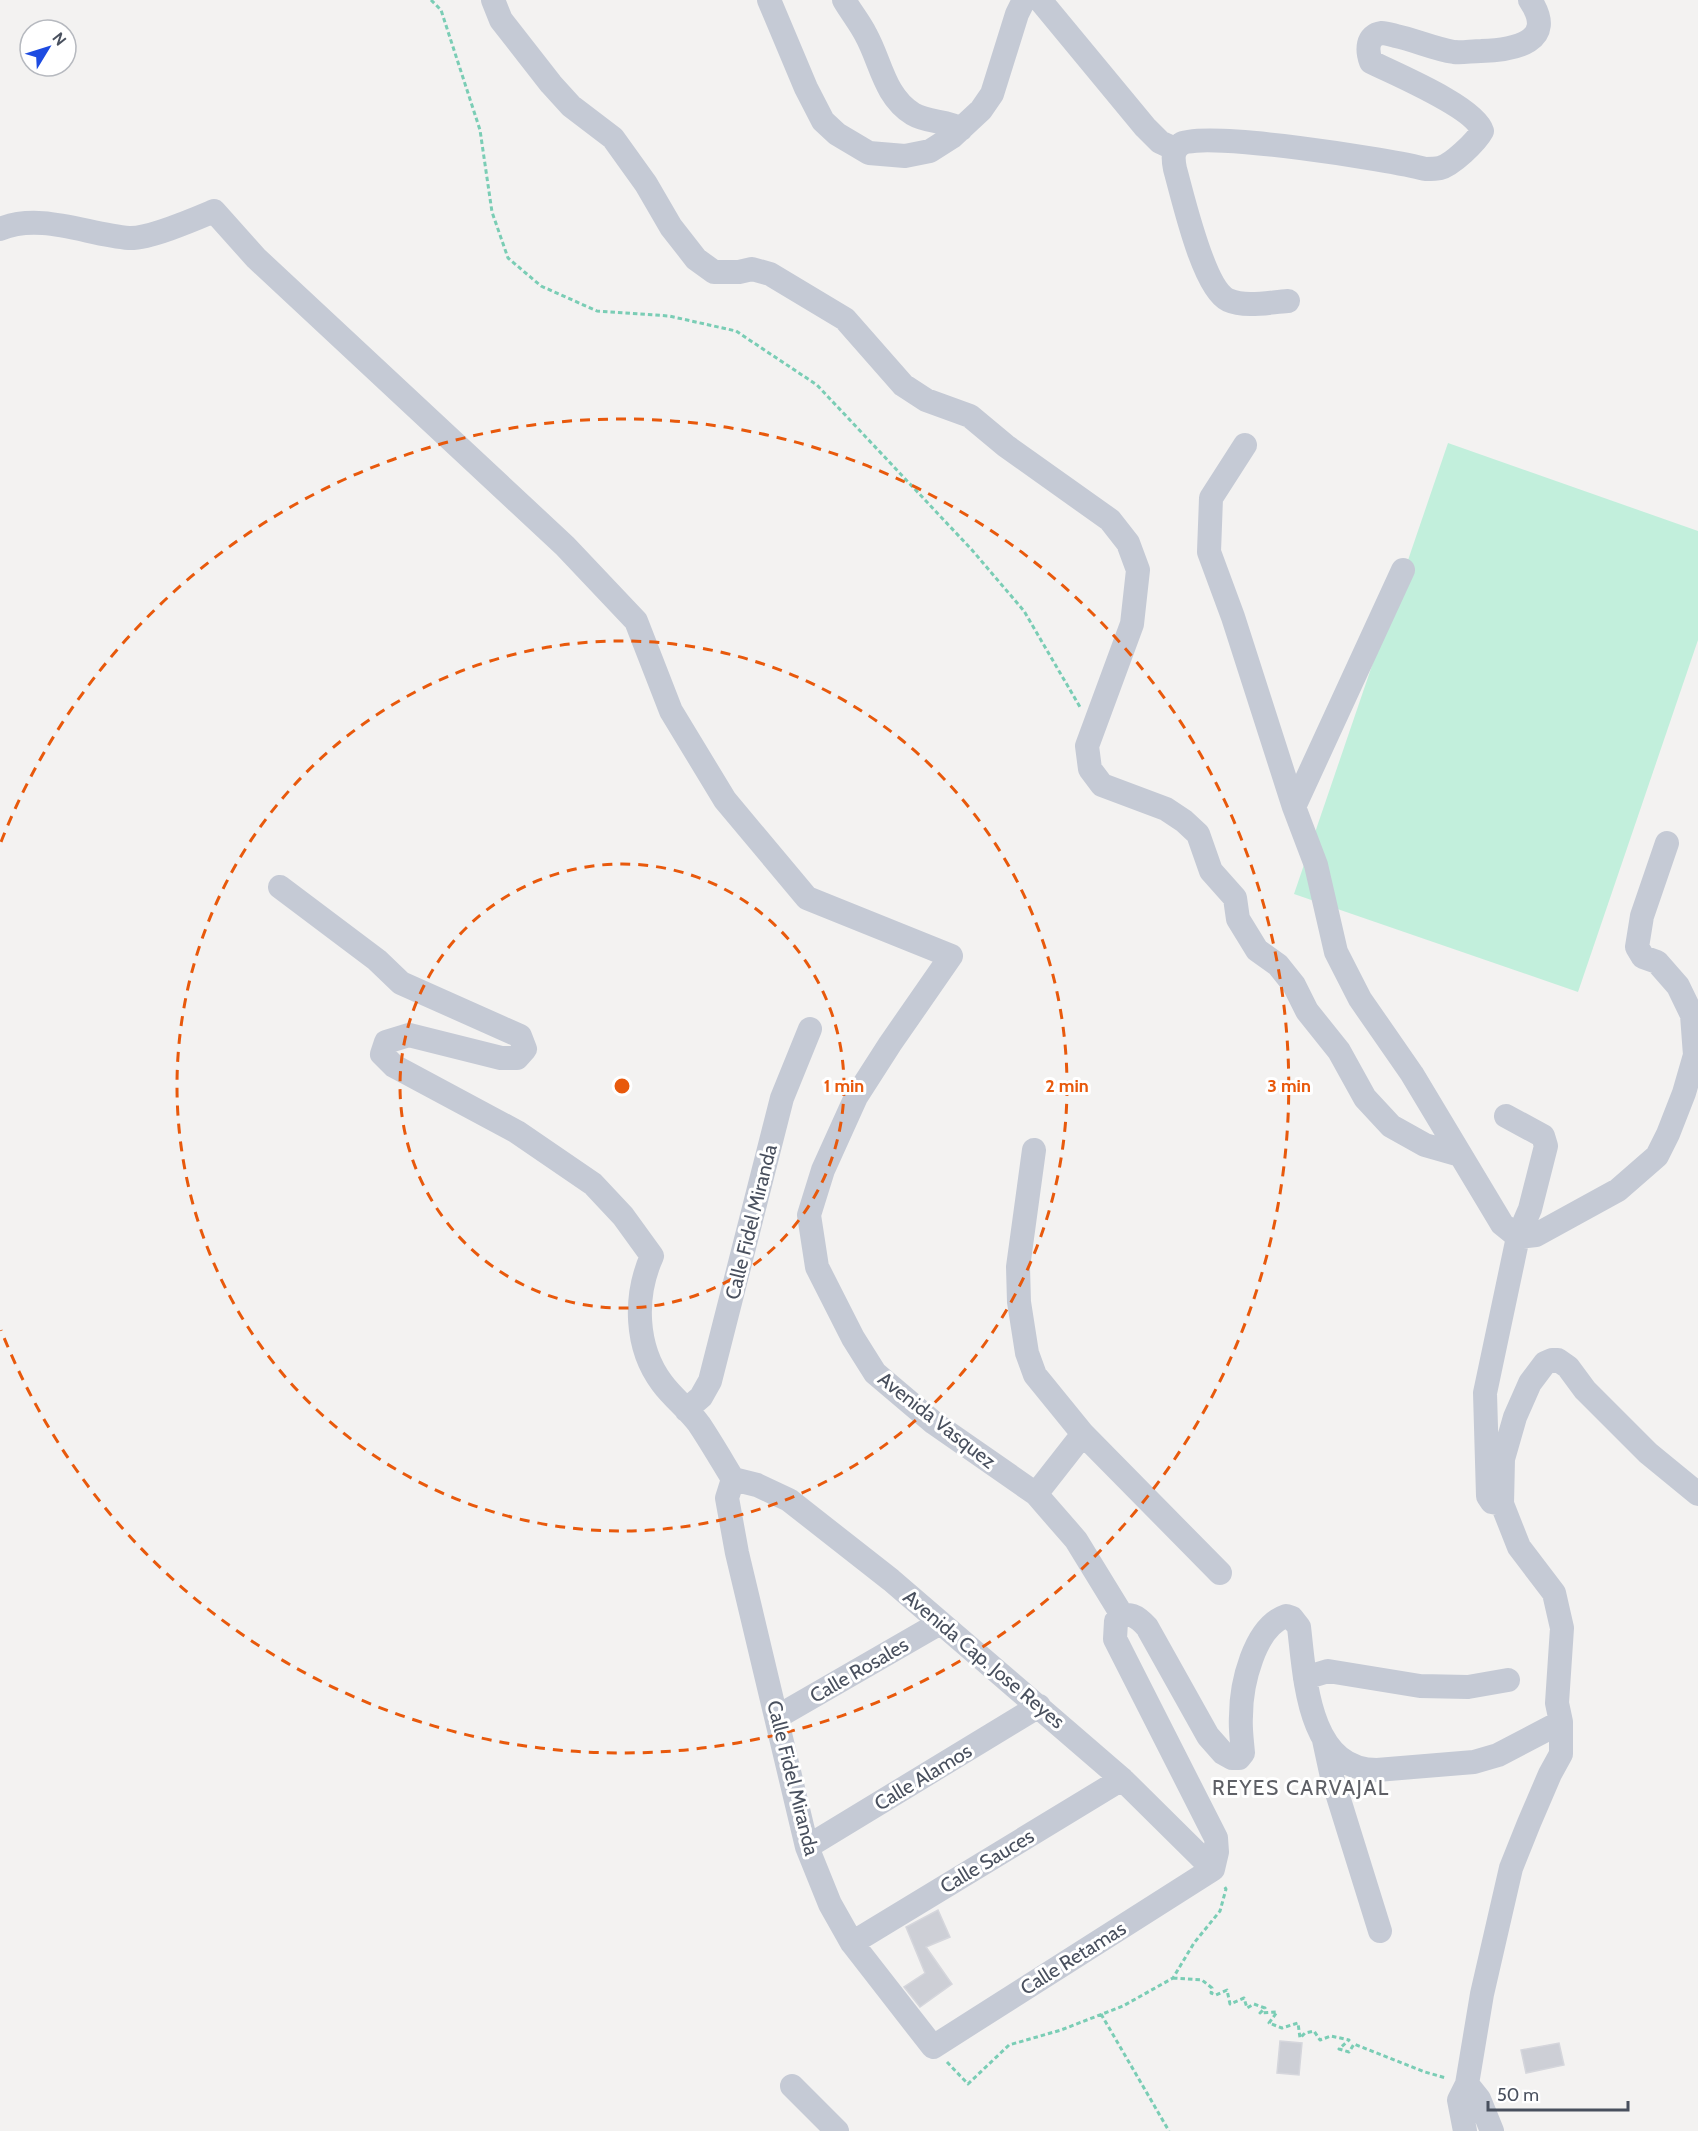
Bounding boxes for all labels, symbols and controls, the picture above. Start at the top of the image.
north arrow [18,18,78,78]
text: N [48,29,70,49]
text: 1 min [824,1075,864,1097]
text: 2 min [1045,1075,1089,1097]
text: 3 min [1267,1075,1311,1097]
centre of rings [612,1076,632,1096]
street label: Calle Fidel Miranda [720,1142,782,1302]
street label: Avenida Vasquez [873,1367,1001,1473]
street label: Avenida Cap. Jose Reyes [899,1585,1069,1733]
street label: Calle Rosales [805,1632,913,1708]
street label: Calle Fidel Miranda [762,1698,824,1858]
street label: Calle Alamos [870,1739,976,1815]
district label: REYES CARVAJAL [1212,1775,1390,1800]
street label: Calle Sauces [936,1824,1038,1898]
street label: Calle Retamas [1016,1916,1130,2000]
scale bar [1488,2074,1628,2112]
text: 50 m [1497,2084,1539,2106]

